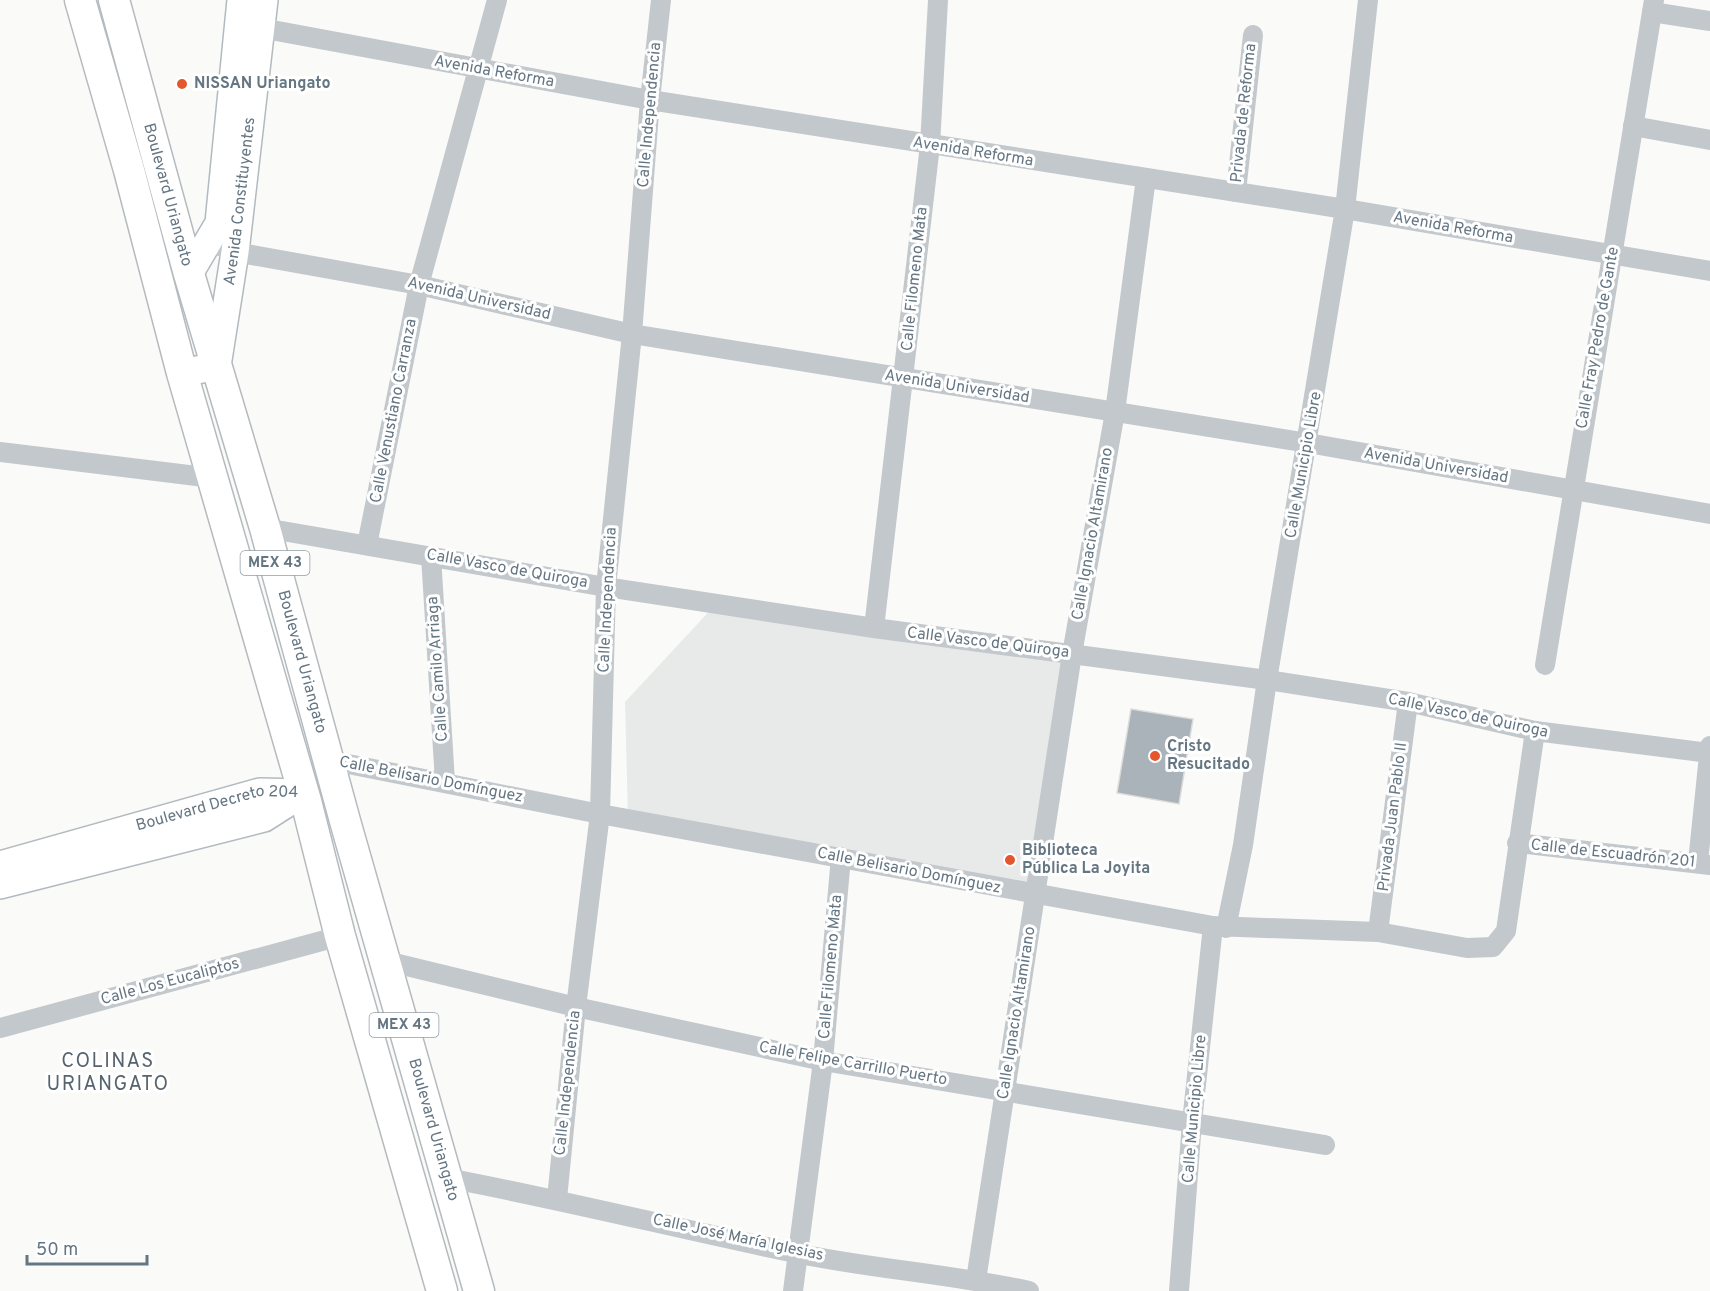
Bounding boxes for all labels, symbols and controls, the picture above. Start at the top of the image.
street label: Calle Independencia [634,41,666,189]
street label: Privada de Reforma [1227,42,1261,184]
street label: Avenida Reforma [432,52,556,92]
place label: NISSAN Uriangato [194,74,330,94]
marker: NISSAN Uriangato [175,77,189,91]
street label: Avenida Constituyentes [220,116,260,287]
street label: Boulevard Uriangato [138,121,196,269]
street label: Avenida Reforma [911,133,1035,171]
street label: Calle Filomeno Mata [897,206,933,352]
street label: Avenida Reforma [1391,208,1515,248]
street label: Calle Fray Pedro de Gante [1572,245,1624,431]
street label: Avenida Universidad [405,273,553,325]
street label: Calle Venustiano Carranza [366,317,422,505]
street label: Avenida Universidad [883,366,1031,408]
street label: Calle Municipio Libre [1281,390,1327,540]
street label: Avenida Universidad [1362,443,1510,489]
street label: Calle Ignacio Altamirano [1068,446,1118,622]
street label: Calle Independencia [594,527,622,673]
street label: Calle Vasco de Quiroga [425,545,589,593]
road number: MEX 43 [240,551,310,575]
street label: Boulevard Uriangato [272,588,331,736]
street label: Calle Camilo Arriaga [423,596,453,742]
street label: Calle Vasco de Quiroga [906,623,1070,663]
street label: Calle Vasco de Quiroga [1386,689,1550,743]
place label: Cristo Resucitado [1167,737,1250,775]
street label: Privada Juan Pablo II [1374,741,1412,893]
marker: Cristo Resucitado [1148,749,1162,763]
street label: Calle Belisario Domínguez [337,752,525,808]
street label: Boulevard Decreto 204 [134,782,299,836]
street label: Calle de Escuadrón 201 [1530,835,1696,873]
place label: Biblioteca Pública La Joyita [1022,841,1150,879]
street label: Calle Belisario Domínguez [815,843,1003,899]
marker: Biblioteca Pública La Joyita [1003,853,1017,867]
street label: Calle Filomeno Mata [815,894,847,1040]
street label: Calle Ignacio Altamirano [993,925,1041,1101]
street label: Calle Los Eucaliptos [99,954,241,1010]
street label: Calle Independencia [550,1009,586,1157]
road number: MEX 43 [370,1013,438,1037]
street label: Calle Municipio Libre [1179,1034,1211,1184]
street label: Calle Felipe Carrillo Puerto [757,1038,949,1090]
district label: COLINAS URIANGATO [46,1049,170,1098]
street label: Boulevard Uriangato [403,1056,463,1203]
street label: Calle José María Iglesias [651,1210,825,1266]
scale bar [27,1228,147,1266]
text: 50 m [36,1239,78,1262]

